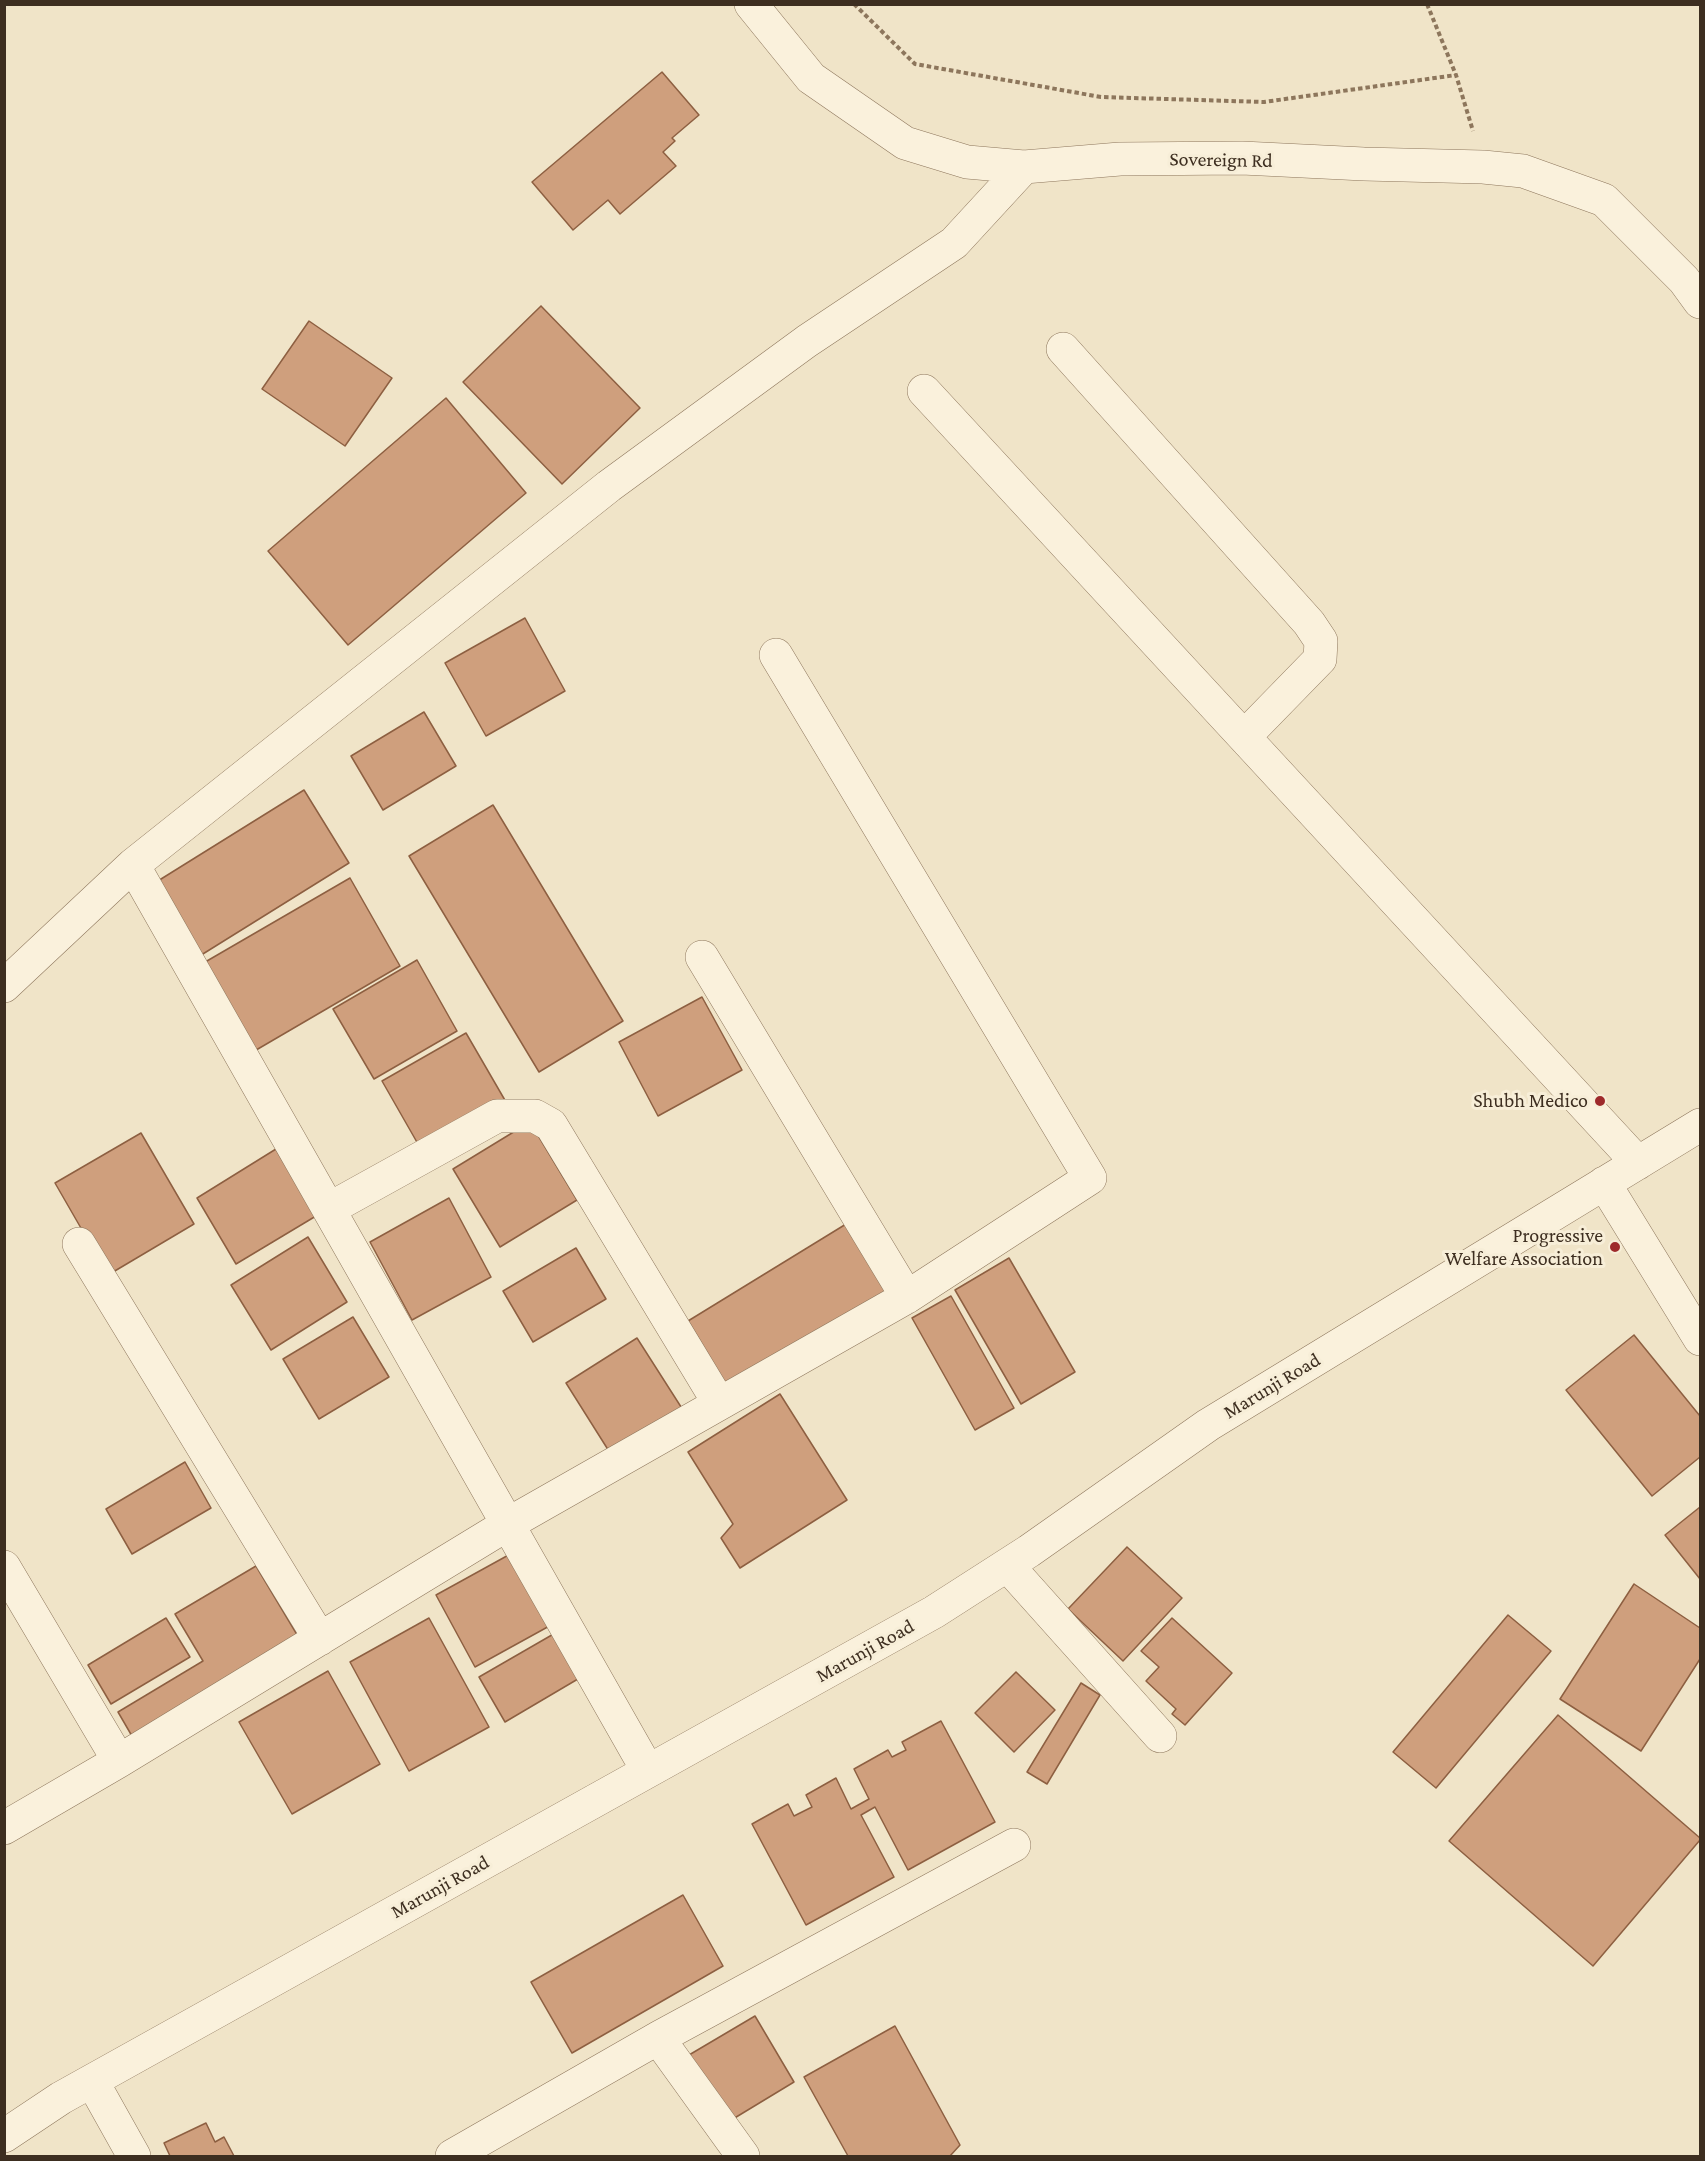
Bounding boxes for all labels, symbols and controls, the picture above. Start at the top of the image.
street label: Sovereign Rd [1169,147,1273,173]
place label: Shubh Medico [1473,1089,1588,1113]
marker: Shubh Medico [1593,1094,1607,1108]
place label: Progressive Welfare Association [1445,1224,1603,1271]
marker: Progressive Welfare Association [1608,1240,1622,1254]
street label: Marunji Road [1219,1348,1325,1424]
street label: Marunji Road [812,1614,918,1688]
street label: Marunji Road [387,1850,493,1924]

